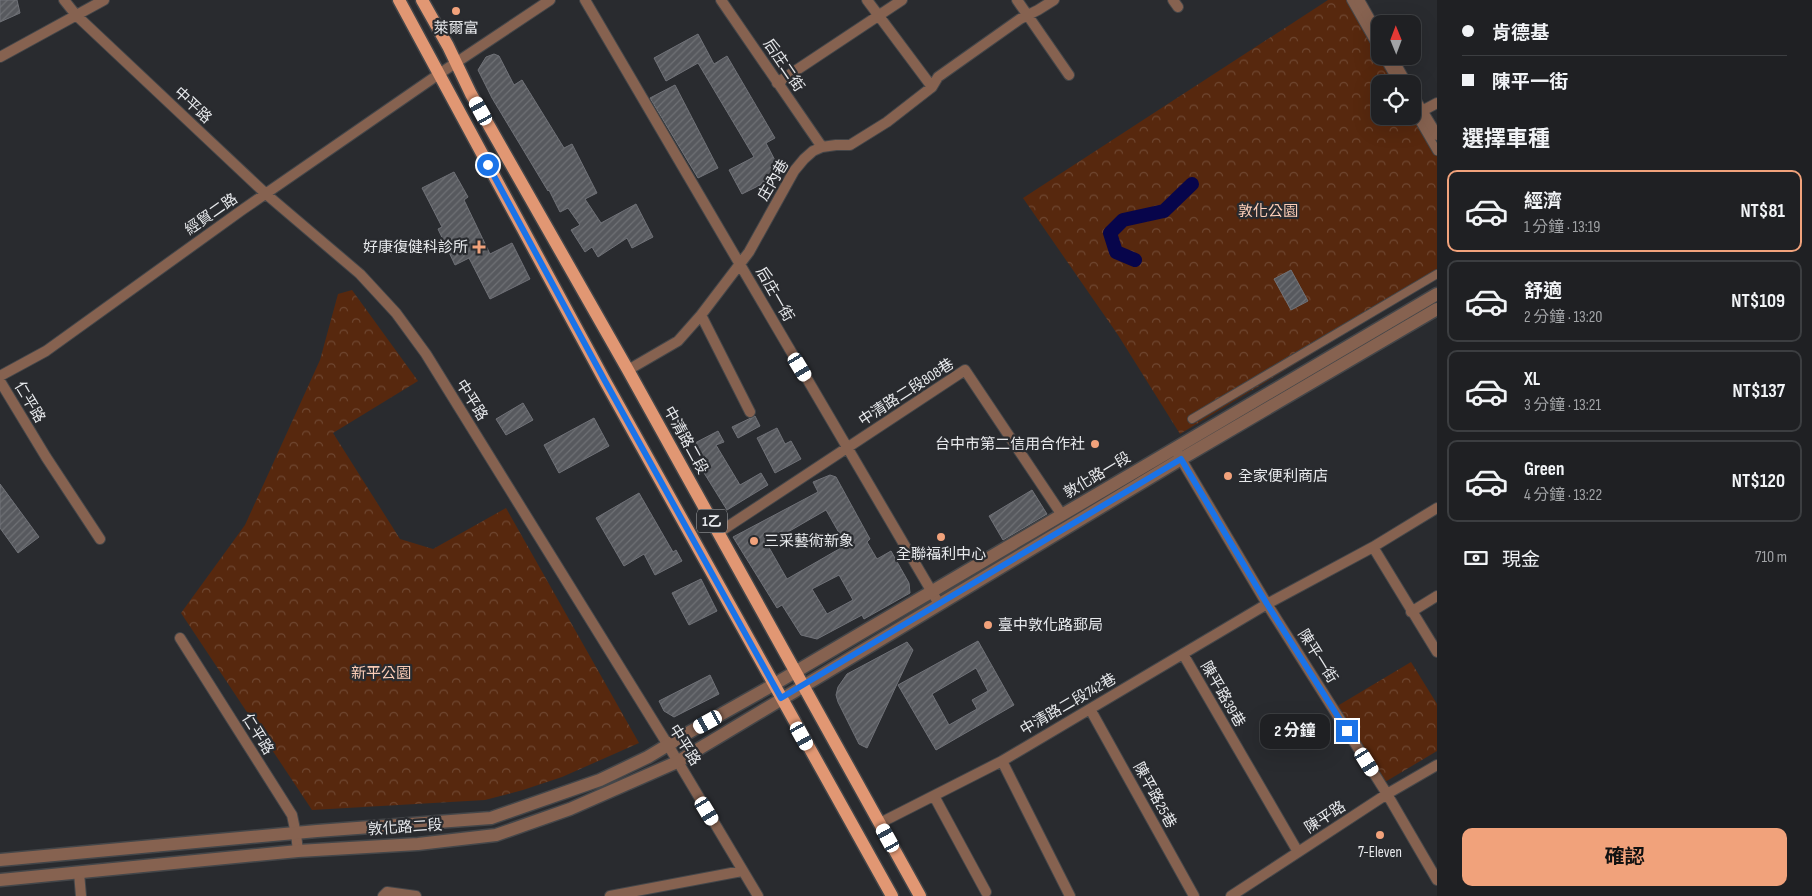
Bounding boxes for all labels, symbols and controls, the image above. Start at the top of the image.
marker: 萊爾富 [450,5,462,17]
north arrow [1371,15,1421,65]
map controls [1371,15,1421,125]
place label: 萊爾富 [433,19,479,38]
text: 肯德基 [1492,22,1549,45]
street label: 后庄二街 [759,35,808,95]
text: 陳平一街 [1492,71,1568,94]
button: locate [1371,75,1421,125]
street label: 中平路 [170,83,216,128]
car [467,94,494,128]
text: 選擇車種 [1462,126,1550,153]
route start [477,154,499,176]
street label: 庄內巷 [754,156,793,204]
street label: 經貿二路 [181,189,241,239]
icon: car [1464,189,1509,234]
text: 經濟 [1524,190,1562,213]
text: NT$81 [1740,200,1785,223]
park label: 敦化公園 [1238,202,1298,221]
text: 1 分鐘 · 13:19 [1524,218,1600,237]
place label: 好康復健科診所 [363,238,468,257]
marker: 好康復健科診所 [472,240,486,254]
street label: 后庄一街 [751,264,798,325]
icon: car [1464,279,1509,324]
text: 舒適 [1524,280,1562,303]
text: NT$109 [1731,290,1785,313]
text: 2 分鐘 · 13:20 [1524,308,1602,327]
car [785,350,814,384]
street label: 中清路二段808巷 [855,355,958,430]
text: XL [1524,368,1540,391]
icon: car [1464,369,1509,414]
street label: 中平路 [452,376,492,424]
street label: 仁平路 [10,378,49,426]
text: NT$137 [1733,380,1785,403]
text: 3 分鐘 · 13:21 [1524,396,1601,415]
street label: 中清路二段 [659,403,712,478]
place label: 台中市第二信用合作社 [935,435,1085,454]
marker: 台中市第二信用合作社 [1089,438,1101,450]
street label: 敦化路一段 [1060,448,1134,503]
text: Green [1524,458,1564,481]
icon: car [1464,459,1509,504]
place label: 全家便利商店 [1238,467,1328,486]
marker: 全家便利商店 [1222,470,1234,482]
text: NT$120 [1732,470,1785,493]
text: 4 分鐘 · 13:22 [1524,486,1602,505]
road number: 1乙 [697,510,727,532]
marker: 全聯福利中心 [935,531,947,543]
place label: 三采藝術新象 [764,532,854,551]
marker: 三采藝術新象 [748,535,760,547]
icon: cash [1462,544,1490,572]
place label: 全聯福利中心 [896,545,986,564]
text: 710 m [1755,548,1787,567]
text: 現金 [1502,549,1540,572]
place label: 臺中敦化路郵局 [998,616,1103,635]
marker: 臺中敦化路郵局 [982,619,994,631]
street label: 陳平一街 [1294,626,1342,687]
street label: 陳平路39巷 [1196,658,1249,731]
park label: 新平公園 [351,664,411,683]
street label: 中清路二段742巷 [1017,669,1120,740]
car [691,708,724,736]
street label: 仁平路 [238,710,278,758]
callout: 2 分鐘 [1260,714,1330,748]
car [788,719,815,753]
route end [1336,720,1358,742]
street label: 中平路 [665,721,705,769]
text: 2 分鐘 [1274,722,1316,741]
car [1352,745,1381,779]
street label: 陳平路25巷 [1129,759,1180,831]
car [692,794,721,828]
street label: 陳平路 [1301,797,1349,838]
street label: 敦化路二段 [367,815,443,840]
car [874,821,901,855]
button: 確認 [1462,828,1787,886]
marker: 7-Eleven [1374,829,1386,841]
place label: 7-Eleven [1358,843,1402,862]

